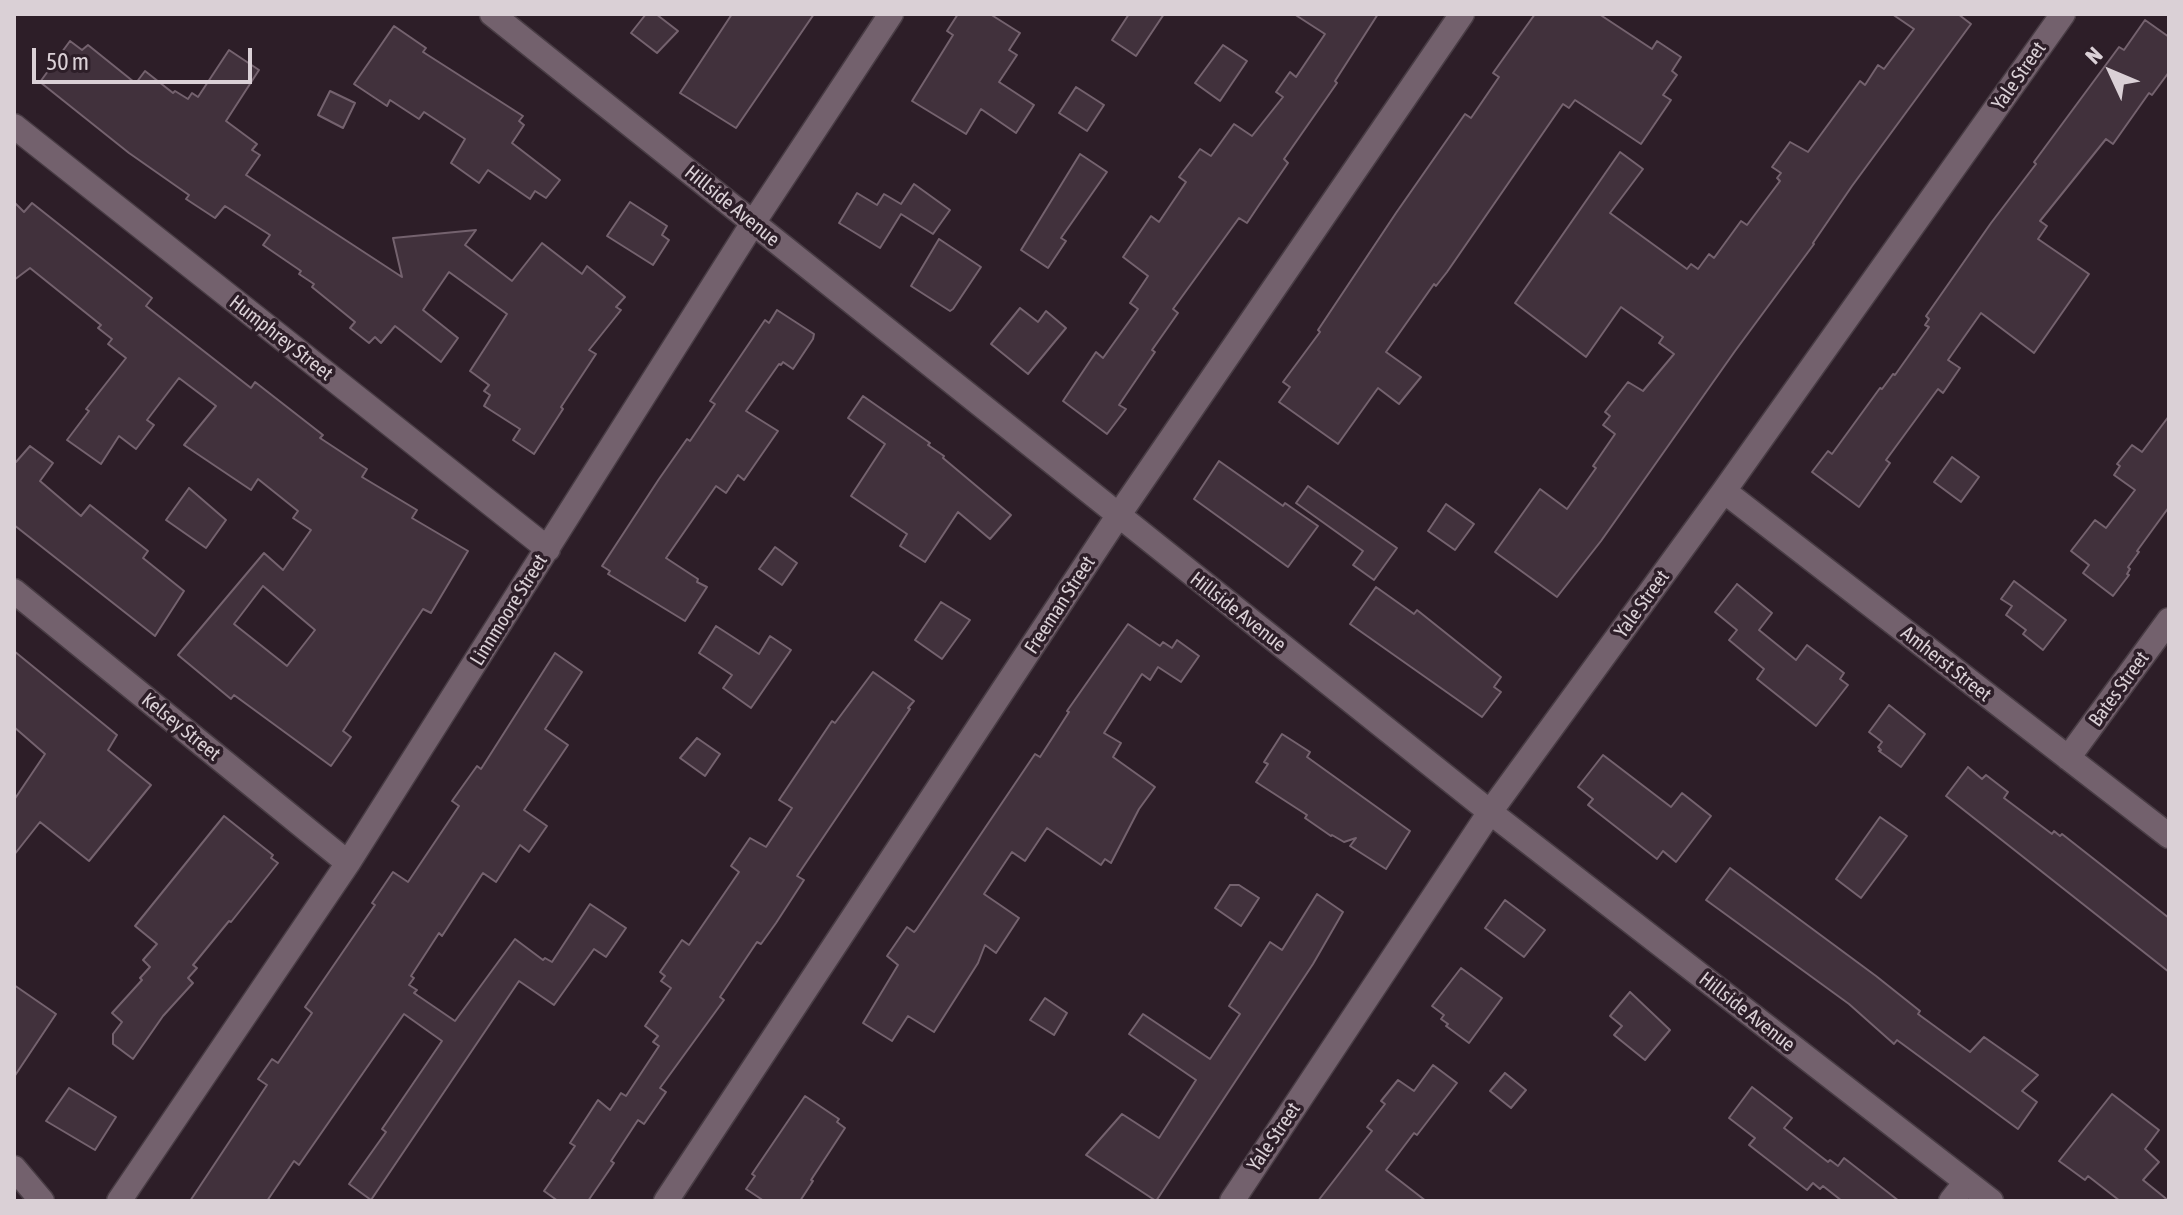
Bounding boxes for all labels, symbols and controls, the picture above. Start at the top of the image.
scale bar [36,32,256,82]
north arrow [2071,32,2151,112]
street label: Yale Street [1987,37,2051,115]
text: N [2080,42,2108,69]
text: 50 m [46,48,89,75]
street label: Hillside Avenue [680,160,784,252]
street label: Humphrey Street [225,290,337,386]
street label: Linnmoore Street [465,550,553,670]
street label: Freeman Street [1020,552,1100,658]
street label: Yale Street [1609,565,1675,643]
street label: Hillside Avenue [1185,567,1291,657]
street label: Amherst Street [1896,621,1996,707]
street label: Bates Street [2084,647,2154,731]
street label: Kelsey Street [137,688,225,766]
street label: Hillside Avenue [1694,967,1800,1057]
street label: Yale Street [1242,1098,1306,1176]

